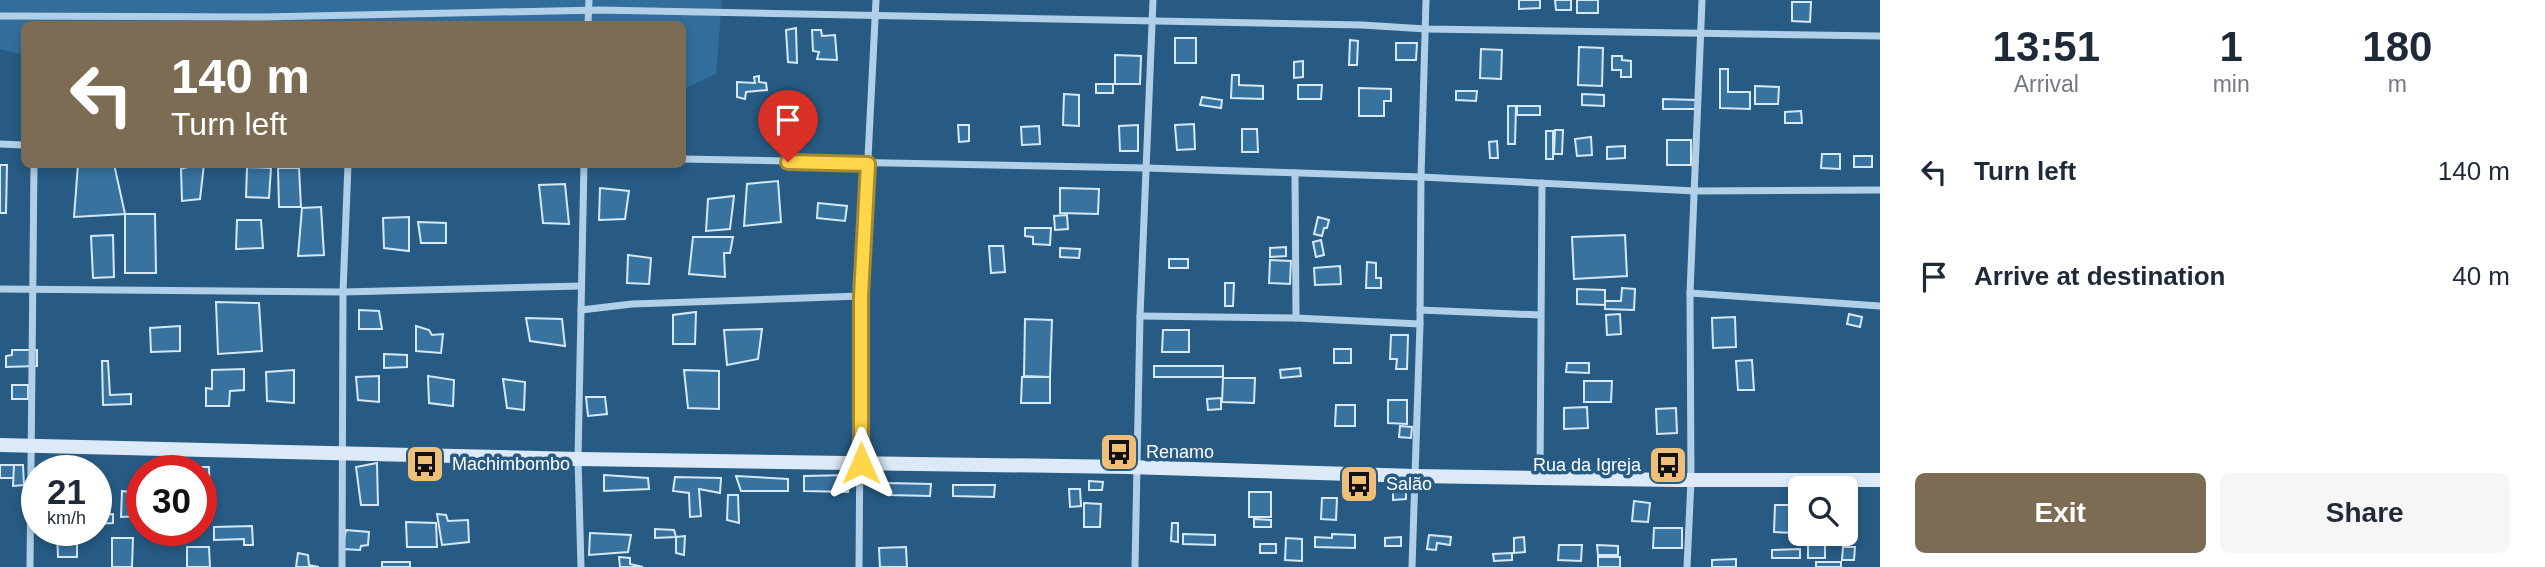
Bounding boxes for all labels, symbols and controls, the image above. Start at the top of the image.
text: 13:51 [1993,23,2100,70]
text: 1 [2219,23,2243,70]
text: 180 [2362,23,2432,70]
icon: left [56,49,147,140]
text: 140 m [171,49,310,103]
text: Arrival [2014,71,2079,97]
text: min [2213,71,2250,97]
text: m [2388,71,2407,97]
pin [758,90,818,162]
icon: arrive [769,101,807,139]
text: Turn left [171,106,287,142]
icon: left [1915,153,1953,191]
text: Turn left [1974,156,2076,186]
text: 140 m [2438,156,2510,186]
icon: arrive [1915,258,1953,296]
text: Arrive at destination [1974,261,2225,291]
text: 40 m [2452,261,2510,291]
position arrow [824,426,898,500]
bus stop icon: Renamo [1098,431,1140,473]
place label: Renamo [1146,442,1214,462]
bus stop icon: Machimbombo [404,443,446,485]
bus stop icon: Rua da Igreja [1647,444,1689,486]
place label: Machimbombo [452,454,570,474]
speed limit sign: 30 [126,455,217,546]
place label: Rua da Igreja [1533,455,1642,475]
bus stop icon: Salão [1338,463,1380,505]
text: 21 [47,472,86,511]
button: Exit [1915,473,2206,553]
button: Share [2220,473,2510,553]
place label: Salão [1386,474,1432,494]
map controls [1788,476,1858,546]
button: search [1788,476,1858,546]
text: km/h [47,508,86,528]

